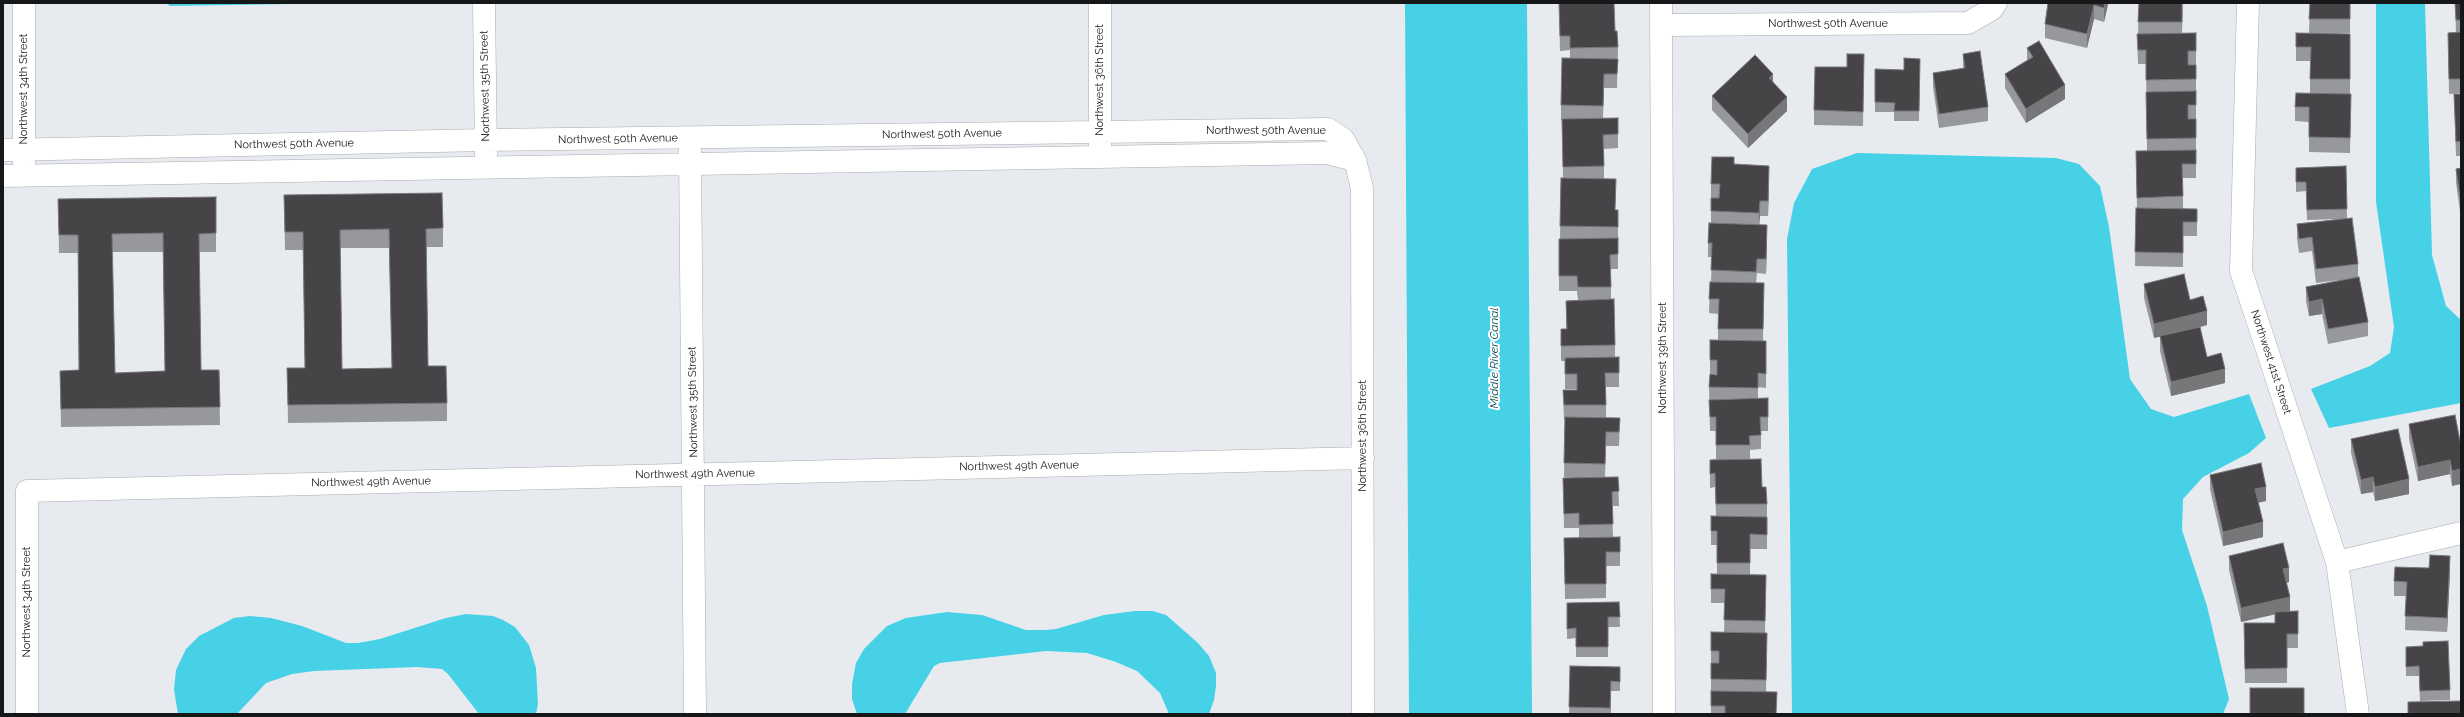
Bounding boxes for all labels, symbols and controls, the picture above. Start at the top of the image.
street label: Northwest 50th Avenue [1768,17,1888,31]
street label: Northwest 36th Street [1093,24,1107,136]
street label: Northwest 35th Street [477,30,493,142]
street label: Northwest 34th Street [17,33,31,145]
street label: Northwest 50th Avenue [1206,124,1326,138]
street label: Northwest 50th Avenue [882,126,1002,142]
street label: Northwest 50th Avenue [558,131,678,147]
street label: Northwest 50th Avenue [234,136,354,152]
street label: Northwest 39th Street [1656,302,1670,414]
water label: Middle River Canal [1487,308,1501,408]
street label: Northwest 41st Street [2248,308,2294,416]
street label: Northwest 35th Street [685,346,701,458]
street label: Northwest 36th Street [1356,380,1370,492]
street label: Northwest 49th Avenue [959,458,1079,474]
street label: Northwest 49th Avenue [635,466,755,482]
street label: Northwest 49th Avenue [311,474,431,490]
street label: Northwest 34th Street [20,546,34,658]

